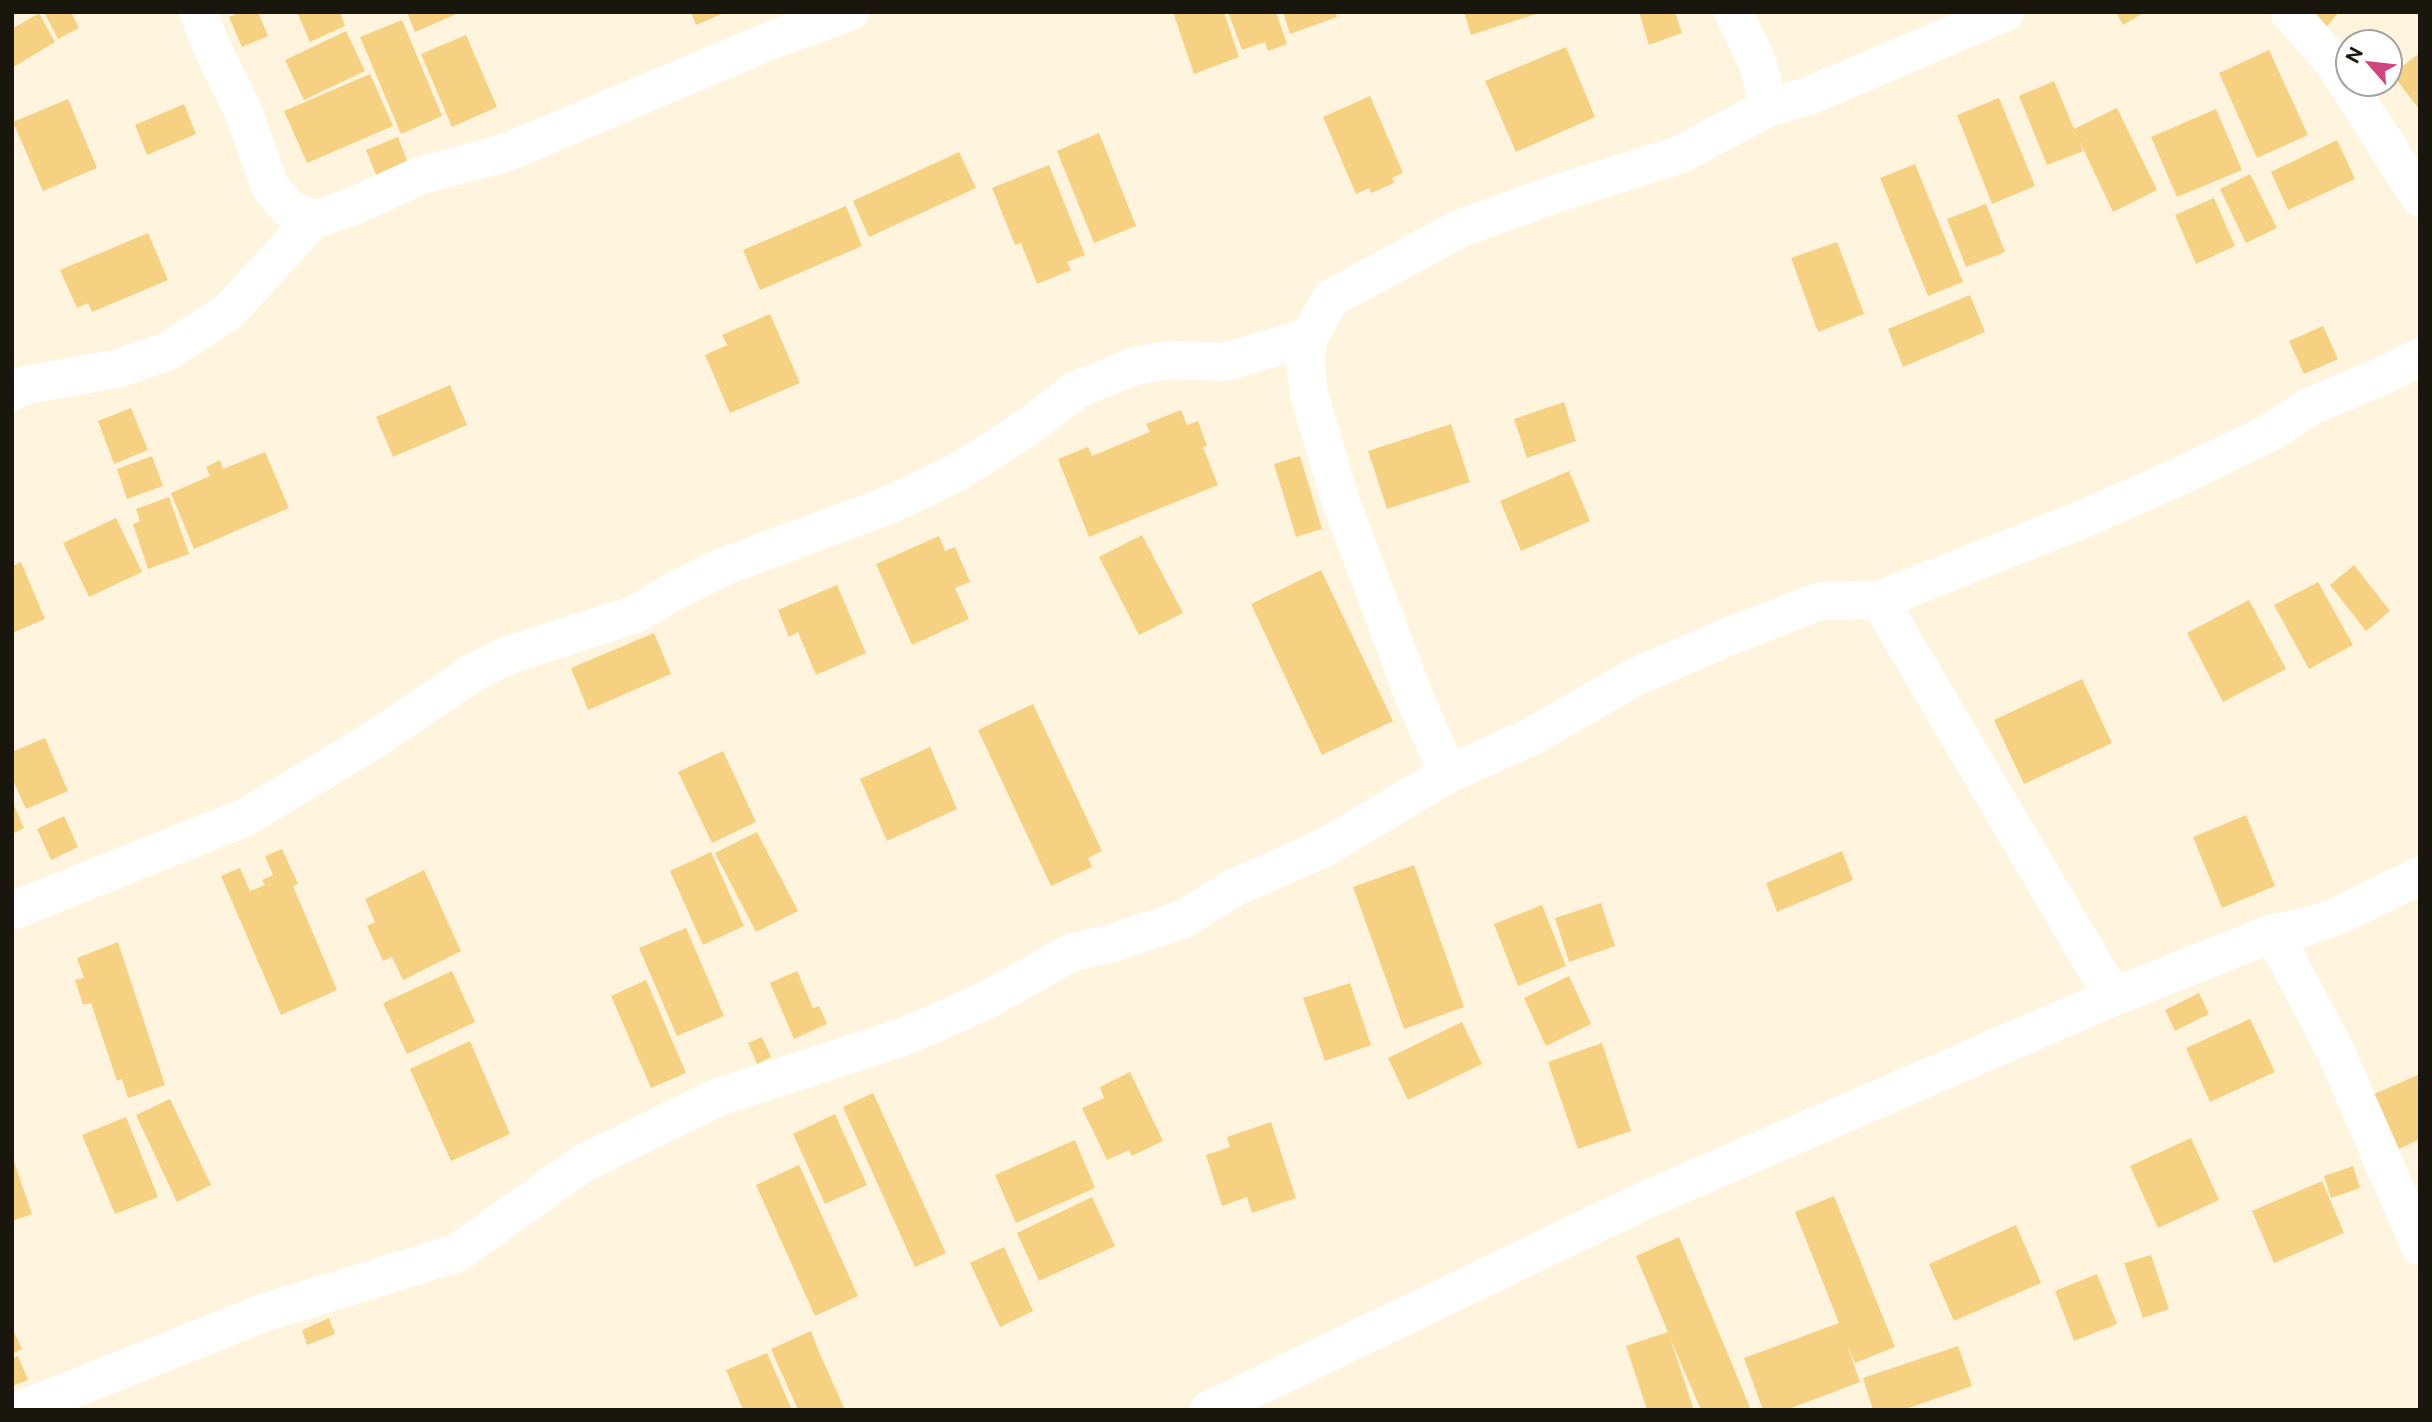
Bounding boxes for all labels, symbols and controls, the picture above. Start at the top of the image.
north arrow [2334,28,2404,98]
text: N [2341,43,2367,67]

